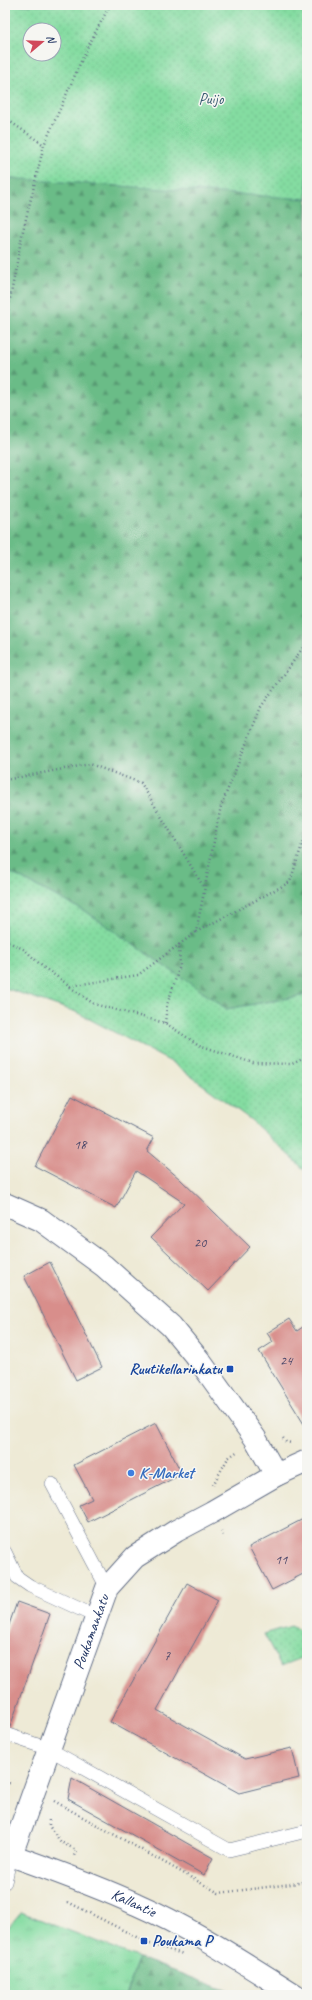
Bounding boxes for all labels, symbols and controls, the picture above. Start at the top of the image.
north arrow [22,22,62,62]
text: N [44,33,60,46]
park label: Puijo [199,89,225,109]
house number: 18 [74,1136,88,1153]
house number: 20 [194,1234,208,1251]
house number: 24 [280,1352,294,1369]
place label: Ruutikellarinkatu [129,1359,224,1379]
marker: Ruutikellarinkatu [225,1364,235,1374]
place label: K-Market [139,1463,196,1483]
marker: K-Market [126,1468,136,1478]
house number: 11 [275,1551,288,1568]
street label: Poukamankatu [69,1591,114,1672]
house number: 7 [164,1647,171,1664]
street label: Kallantie [108,1884,161,1922]
place label: Poukama P [152,1931,214,1951]
marker: Poukama P [139,1936,149,1946]

